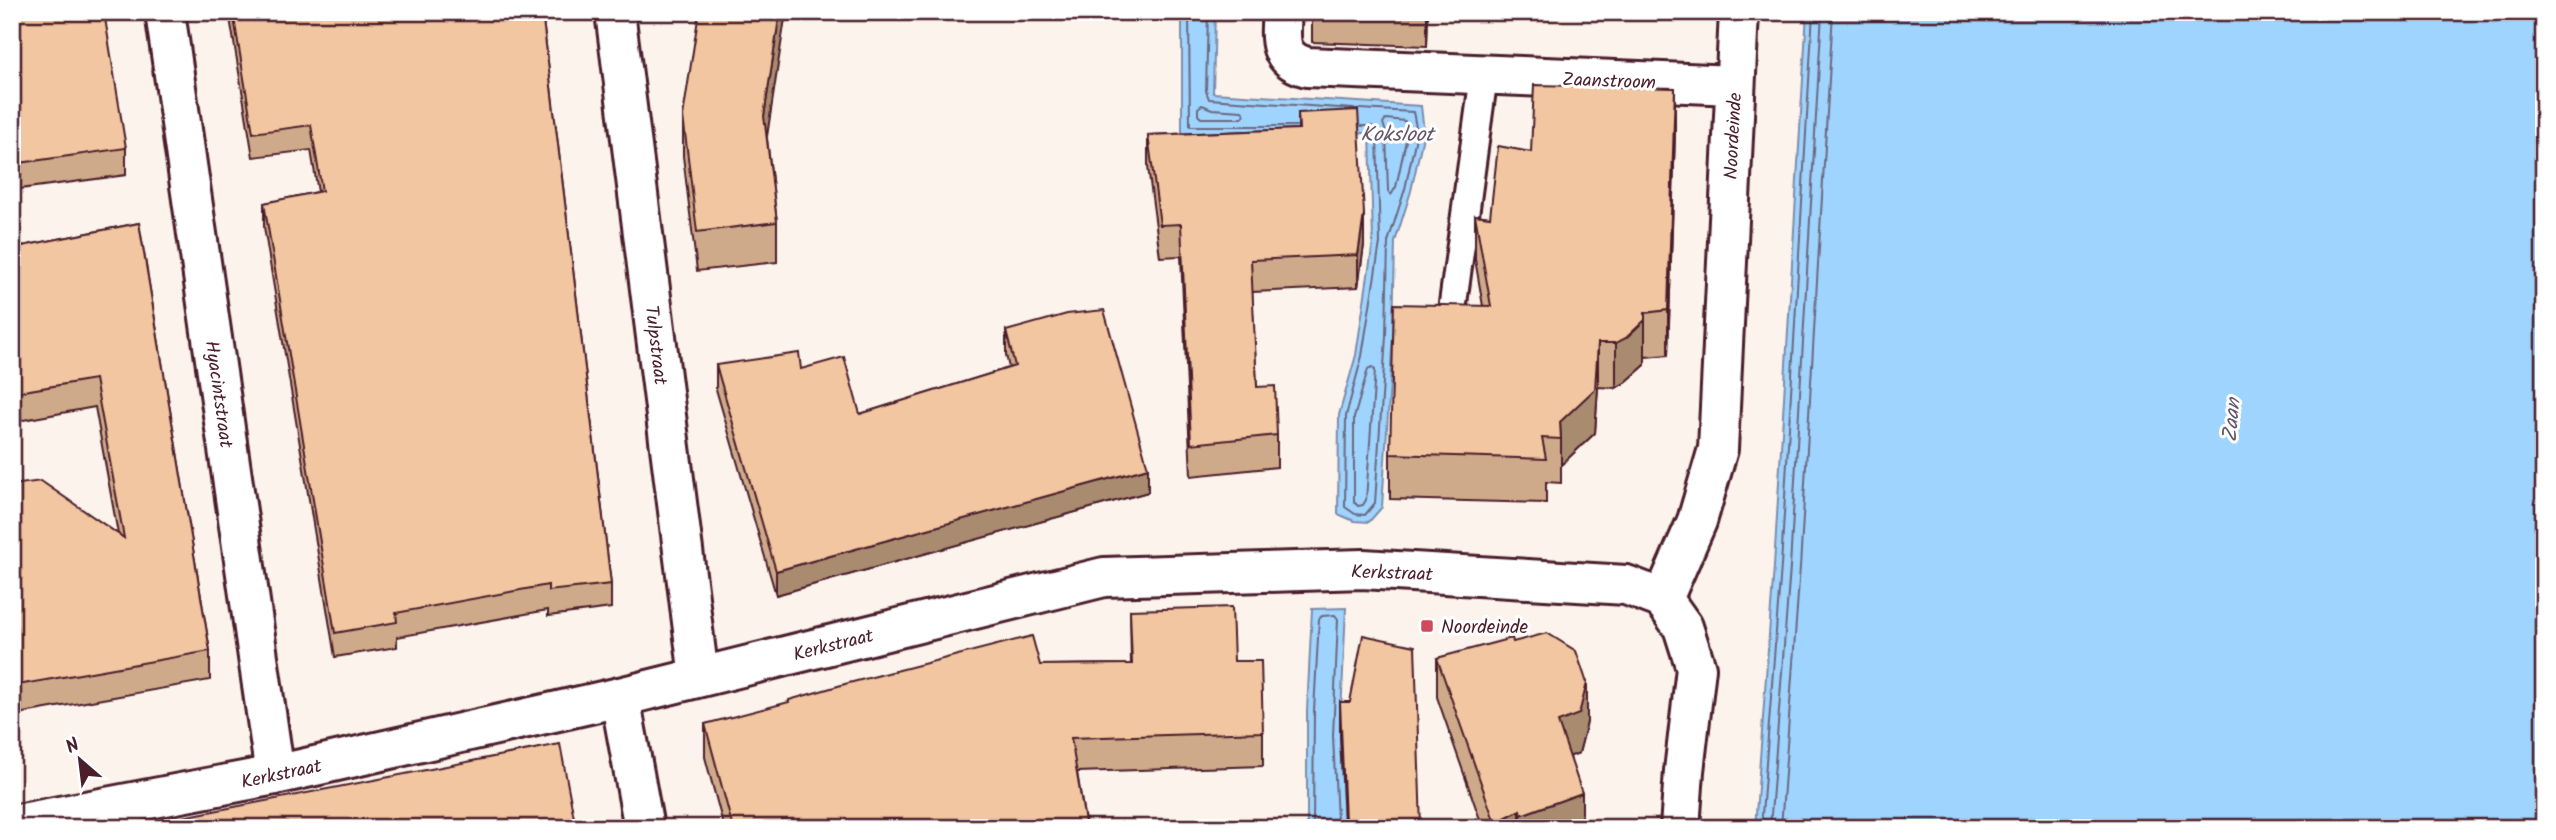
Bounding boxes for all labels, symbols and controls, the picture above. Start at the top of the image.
street label: Zaanstroom [1562,65,1656,99]
street label: Noordeinde [1717,91,1751,180]
water label: Koksloot [1360,119,1436,152]
street label: Tulpstraat [635,304,675,387]
street label: Hyacintstraat [196,339,240,450]
water label: Zaan [2214,395,2251,443]
street label: Kerkstraat [1350,558,1434,590]
place label: Noordeinde [1441,613,1529,643]
marker: Noordeinde [1419,618,1435,634]
street label: Kerkstraat [790,621,877,670]
north arrow [46,724,116,794]
text: N [61,731,85,763]
street label: Kerkstraat [238,752,325,798]

